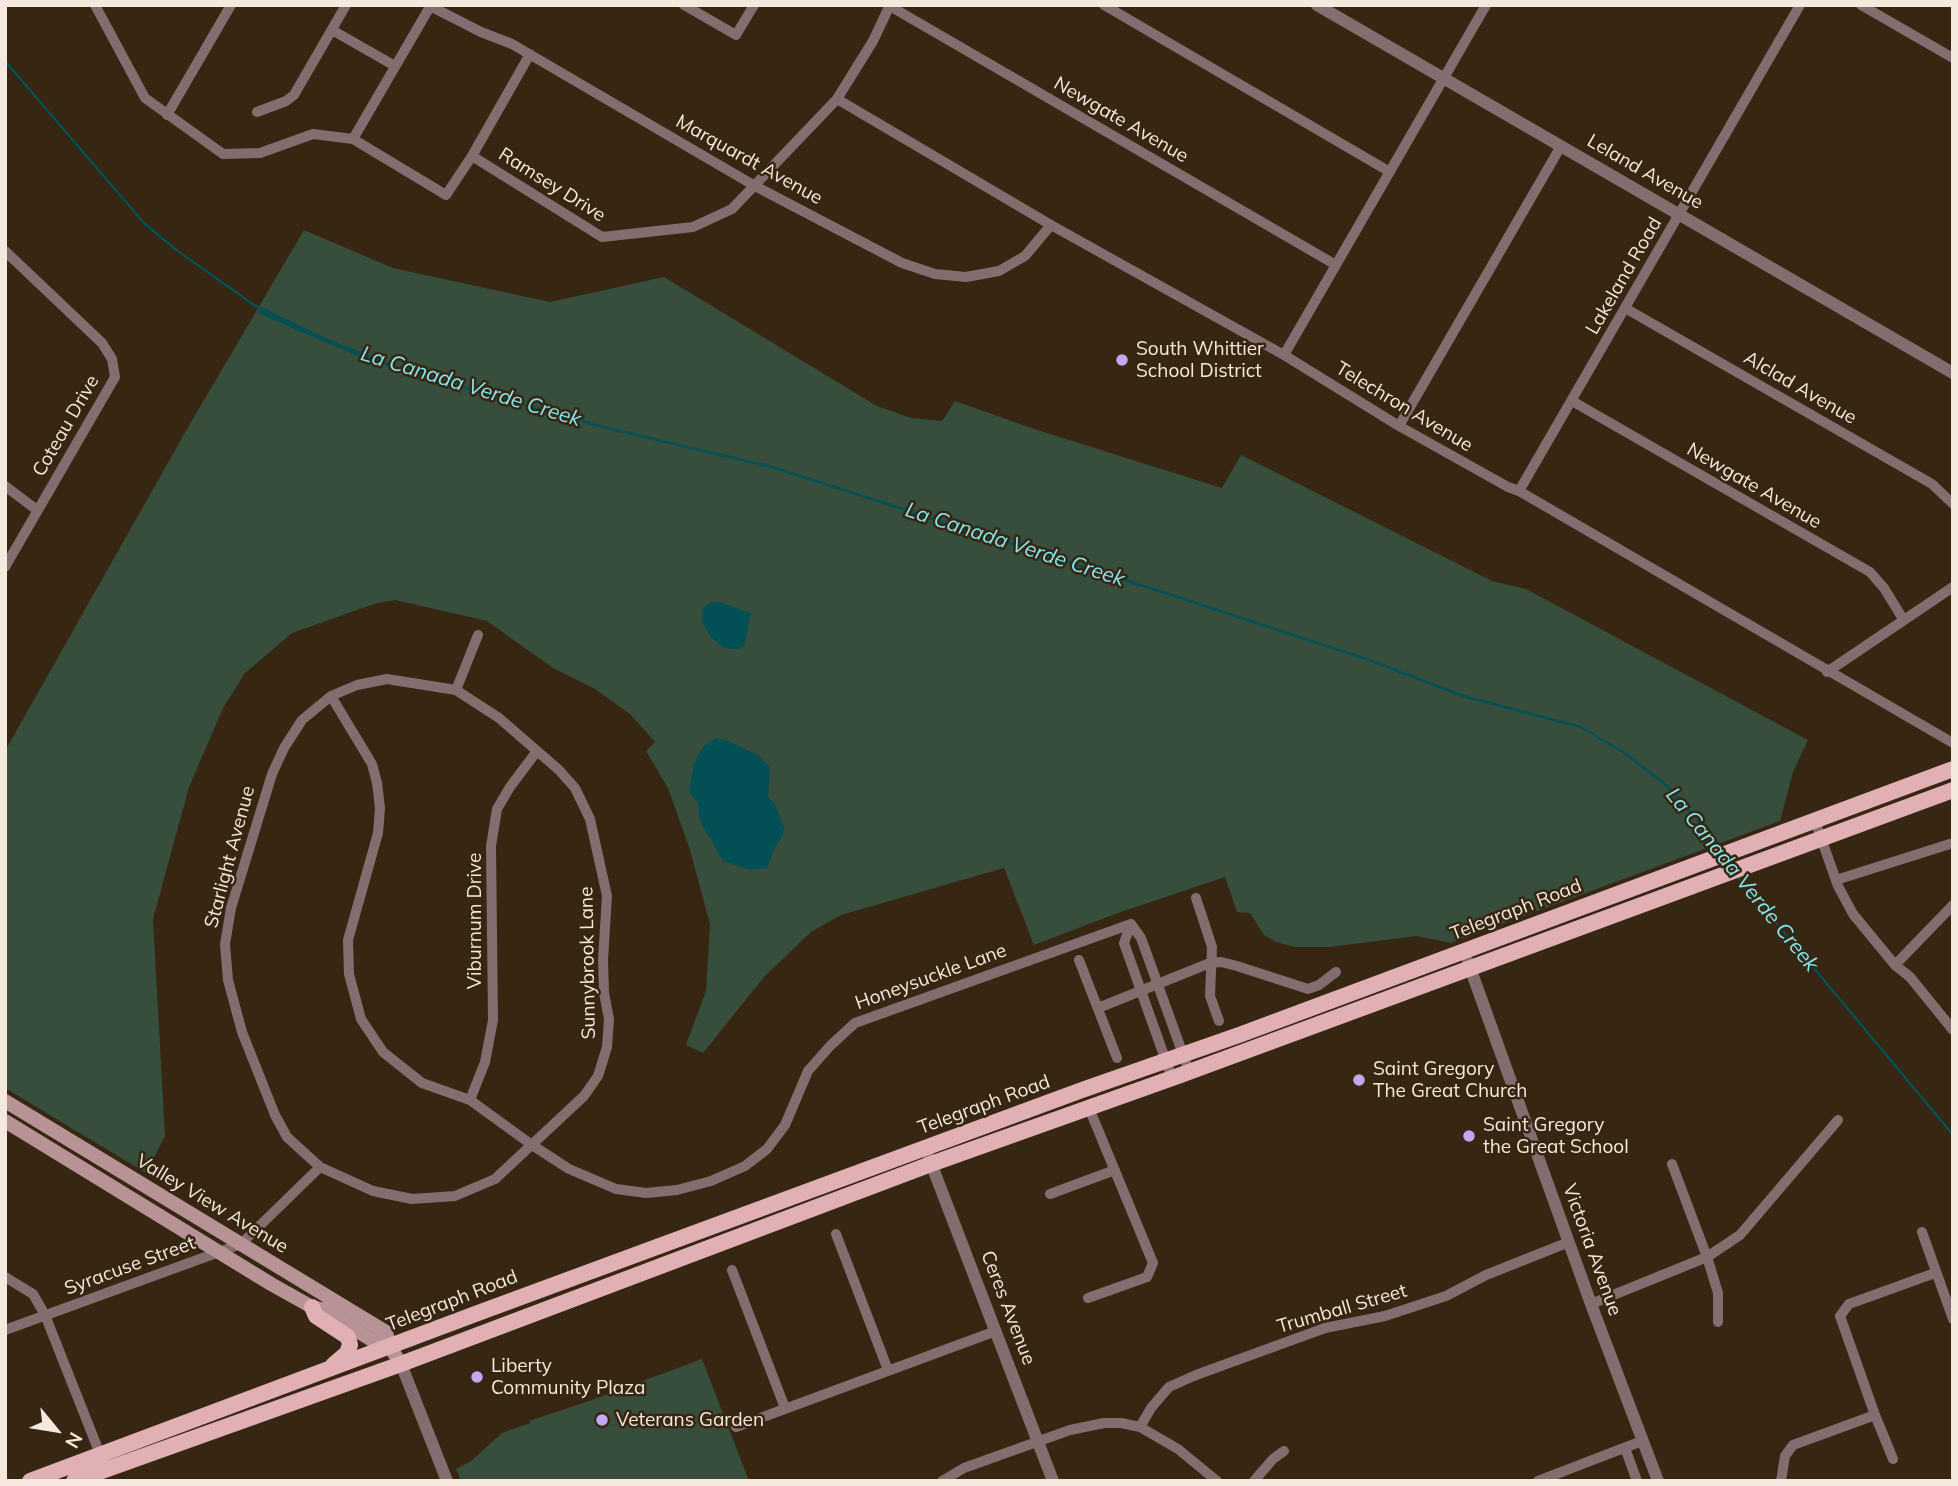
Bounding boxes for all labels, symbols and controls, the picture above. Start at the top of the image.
street label: Newgate Avenue [1050,72,1192,168]
street label: Marquardt Avenue [672,110,826,210]
street label: Leland Avenue [1583,130,1707,214]
street label: Ramsey Drive [494,143,610,227]
street label: Lakeland Road [1581,213,1667,339]
place label: South Whittier School District [1136,338,1264,382]
water label: La Canada Verde Creek [358,341,584,433]
street label: Alclad Avenue [1740,347,1860,429]
marker: South Whittier School District [1114,352,1130,368]
street label: Telechron Avenue [1331,357,1477,457]
street label: Coteau Drive [28,371,104,481]
street label: Newgate Avenue [1683,438,1825,534]
water label: La Canada Verde Creek [902,498,1128,592]
street label: Starlight Avenue [200,783,260,931]
water label: La Canada Verde Creek [1660,783,1824,977]
street label: Viburnum Drive [464,853,486,989]
street label: Telegraph Road [1447,874,1585,946]
street label: Sunnybrook Lane [575,886,601,1040]
street label: Honeysuckle Lane [852,939,1010,1015]
place label: Saint Gregory The Great Church [1373,1058,1527,1102]
street label: Telegraph Road [915,1071,1053,1139]
marker: Saint Gregory The Great Church [1351,1072,1367,1088]
place label: Saint Gregory the Great School [1483,1114,1629,1158]
marker: Saint Gregory the Great School [1461,1128,1477,1144]
street label: Valley View Avenue [132,1150,292,1258]
street label: Victoria Avenue [1558,1181,1626,1319]
street label: Syracuse Street [61,1232,199,1300]
street label: Ceres Avenue [976,1248,1040,1368]
street label: Telegraph Road [383,1265,521,1337]
street label: Trumball Street [1274,1280,1410,1338]
place label: Liberty Community Plaza [491,1355,645,1399]
marker: Liberty Community Plaza [469,1369,485,1385]
north arrow [21,1395,91,1465]
place label: Veterans Garden [616,1409,764,1431]
marker: Veterans Garden [594,1412,610,1428]
text: N [60,1428,88,1453]

